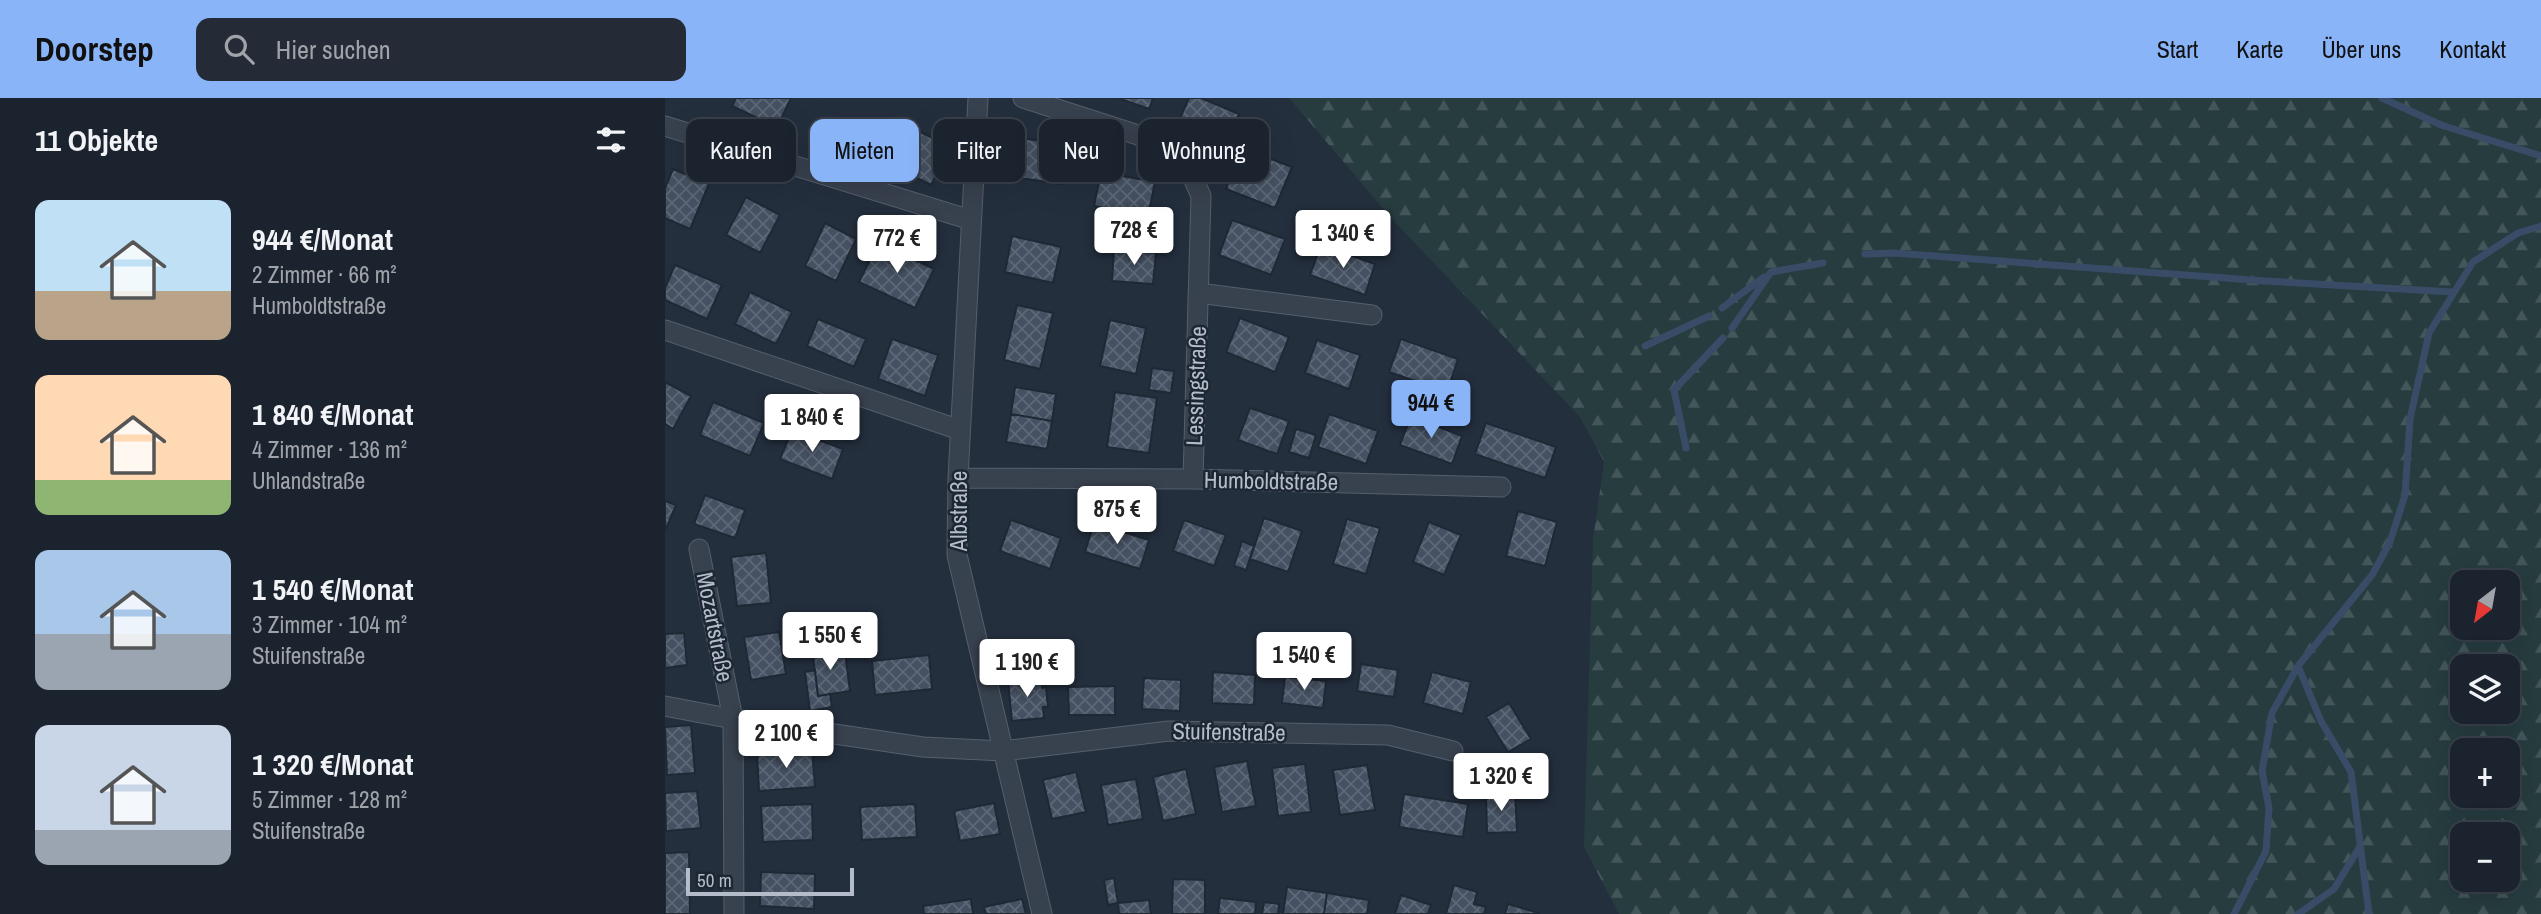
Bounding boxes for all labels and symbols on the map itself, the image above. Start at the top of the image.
pin: 728 € [1085,208,1183,267]
pin: 1 340 € [1278,211,1408,270]
pin: 772 € [848,216,946,275]
street label: Lessingstraße [1178,326,1213,446]
pin: 944 € [1382,380,1480,440]
pin: 1 840 € [747,394,877,454]
street label: Humboldtstraße [1204,464,1338,497]
street label: Albstraße [943,471,974,552]
pin: 875 € [1068,486,1166,546]
street label: Mozartstraße [690,569,741,684]
north arrow [2450,570,2520,640]
pin: 1 550 € [765,612,895,672]
pin: 1 540 € [1239,632,1369,692]
pin: 1 190 € [962,640,1092,699]
pin: 2 100 € [721,710,851,770]
street label: Stuifenstraße [1172,715,1286,748]
pin: 1 320 € [1436,754,1566,813]
scale bar [686,865,854,897]

